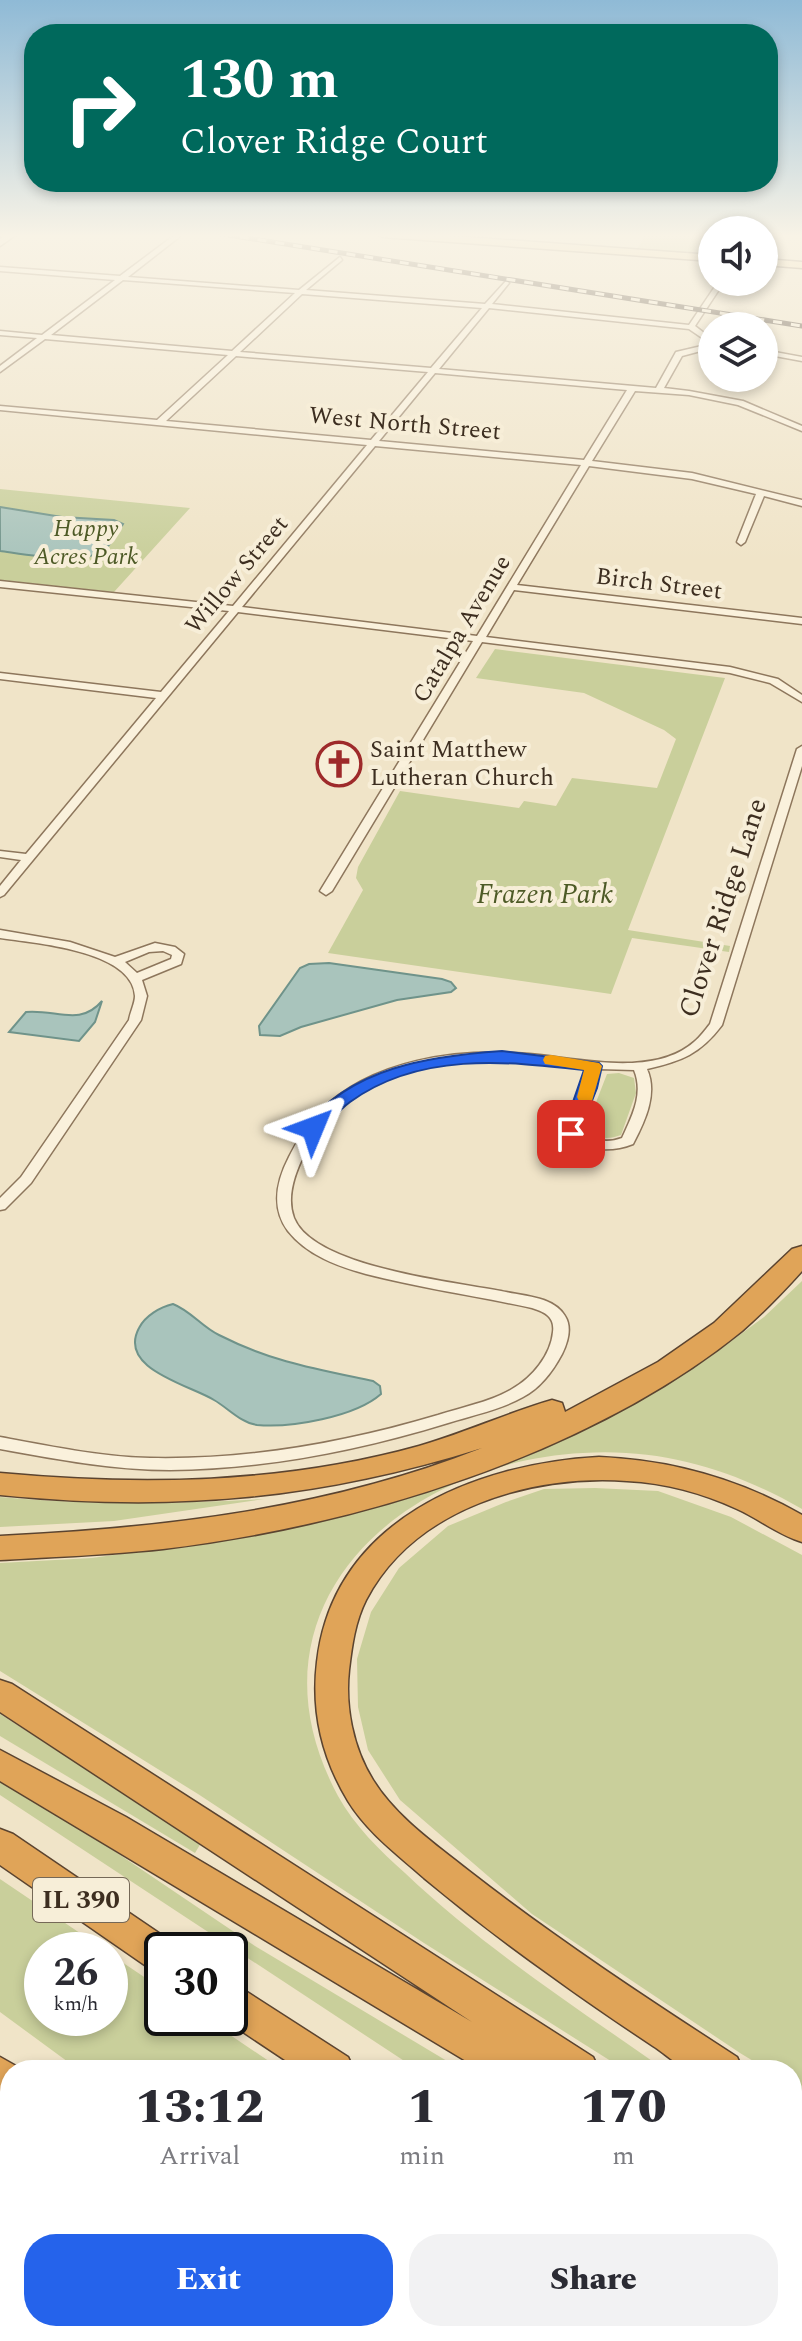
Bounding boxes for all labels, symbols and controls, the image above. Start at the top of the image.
text: 130 m [180,38,339,123]
icon: right [48,56,152,160]
text: Clover Ridge Court [180,115,488,170]
map controls [698,216,778,392]
button: sound [698,216,778,296]
button: layers [698,312,778,392]
street label: West North Street [308,398,502,450]
street label: Willow Street [177,508,297,642]
park label: Happy Acres Park [33,511,138,575]
street label: Catalpa Avenue [404,548,520,710]
street label: Birch Street [594,558,724,610]
place label: Saint Matthew Lutheran Church [370,732,554,796]
church icon: Saint Matthew Lutheran Church [315,740,363,788]
street label: Clover Ridge Lane [667,793,779,1023]
park label: Frazen Park [477,873,613,916]
position arrow [271,1086,355,1170]
pin [537,1100,605,1168]
icon: arrive [549,1112,593,1156]
road number: IL 390 [33,1878,129,1922]
speed limit sign: 30 [144,1932,248,2036]
text: 26 [54,1943,98,2004]
text: km/h [54,1989,99,2019]
text: 13:12 [135,2071,264,2144]
text: 1 [408,2071,437,2144]
text: 170 [580,2071,667,2144]
text: Arrival [159,2136,240,2176]
text: min [399,2136,445,2176]
text: m [612,2136,635,2176]
button: Exit [24,2234,393,2326]
button: Share [409,2234,778,2326]

